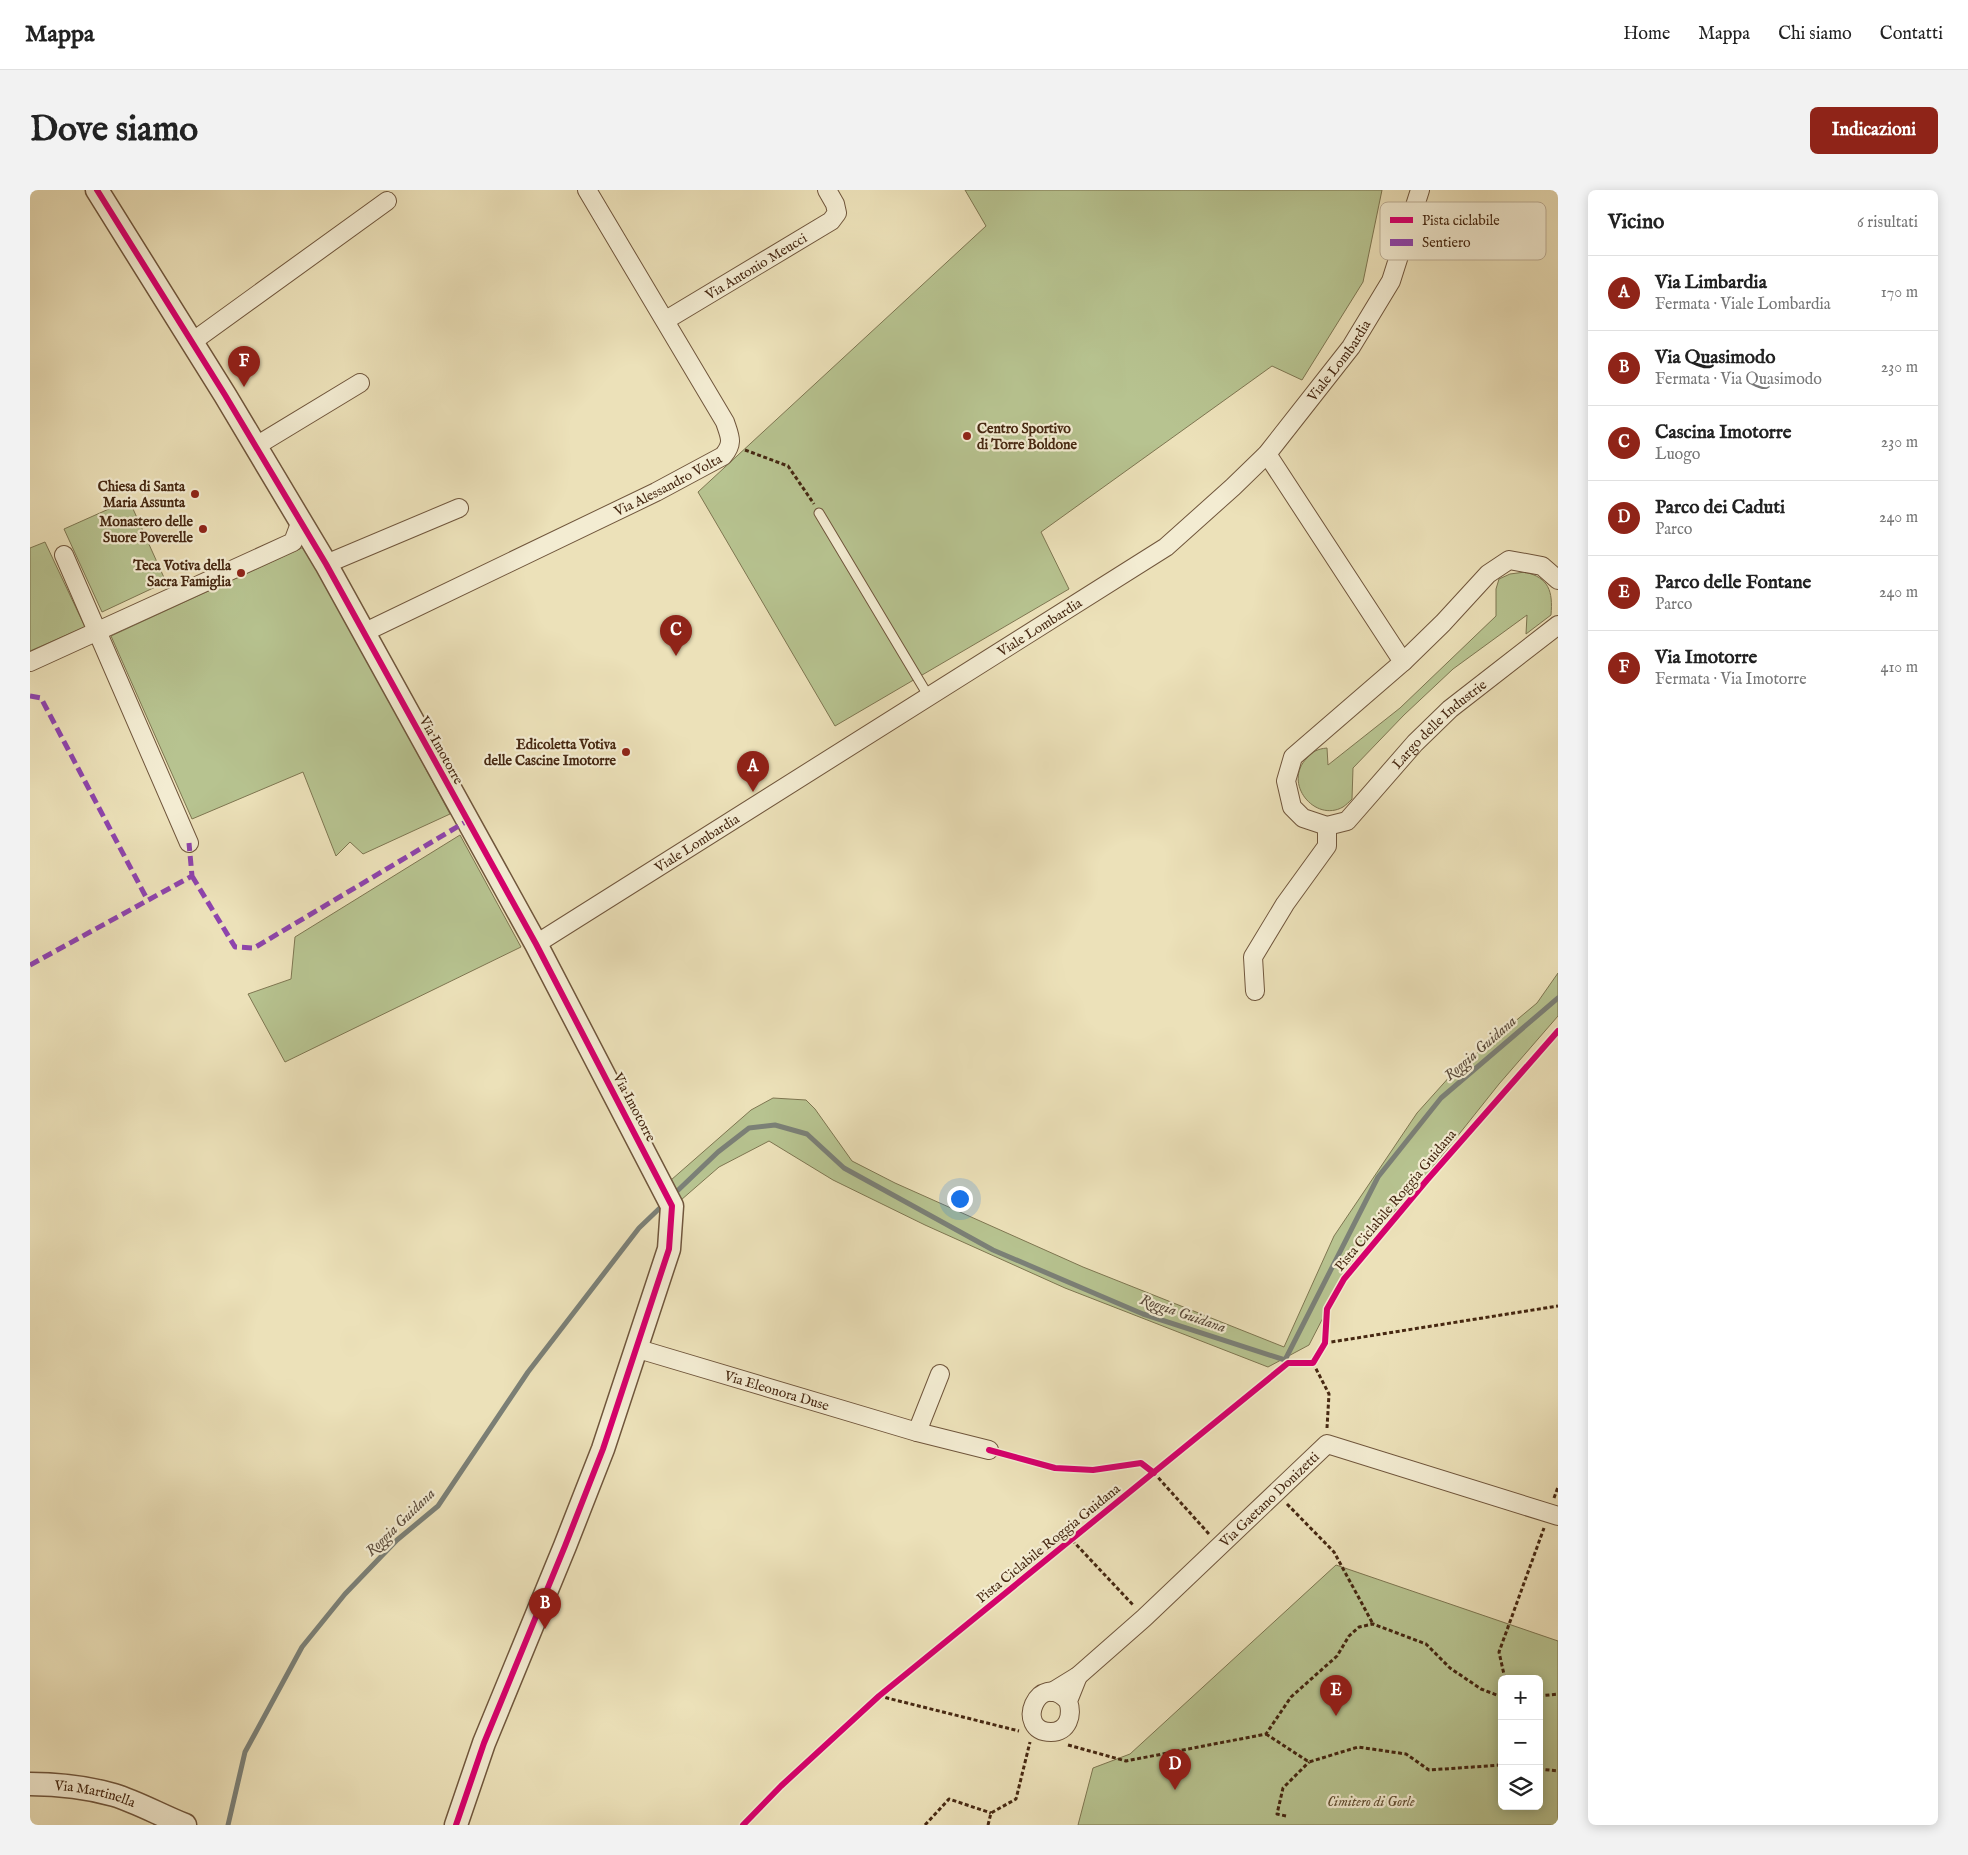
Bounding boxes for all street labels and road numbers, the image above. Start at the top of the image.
street label: Via Antonio Meucci [701,229,811,305]
street label: Viale Lombardia [1303,316,1376,406]
street label: Via Alessandro Volta [611,450,726,521]
street label: Viale Lombardia [993,594,1086,662]
street label: Largo delle Industrie [1388,676,1491,773]
street label: Via Imotorre [415,712,468,788]
street label: Viale Lombardia [651,810,744,877]
street label: Via Imotorre [608,1069,660,1145]
street label: Pista Ciclabile Roggia Guidana [1331,1125,1461,1275]
street label: Via Eleonora Duse [721,1367,832,1415]
street label: Via Gaetano Donizetti [1215,1448,1324,1552]
street label: Pista Ciclabile Roggia Guidana [973,1480,1125,1607]
street label: Via Martinella [53,1777,139,1812]

